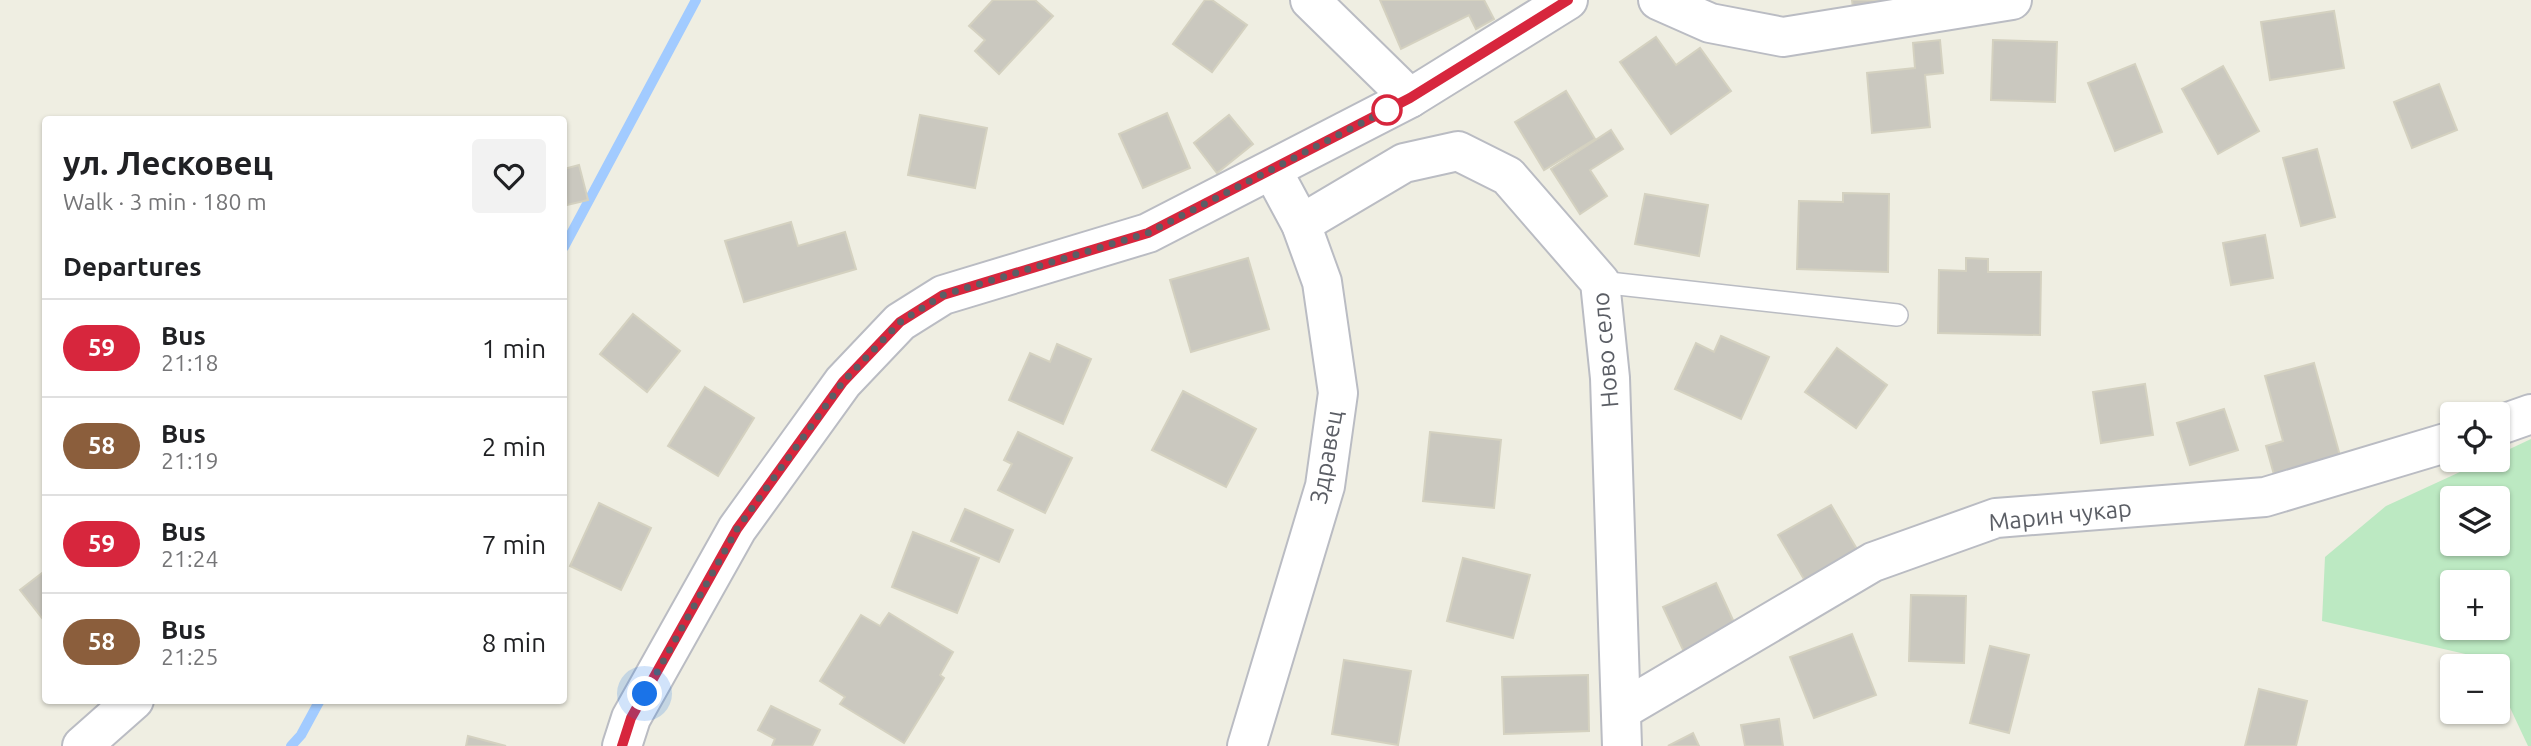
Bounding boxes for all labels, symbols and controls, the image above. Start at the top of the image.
unlabelled marker [1372,95,1402,125]
button: heart [472,139,546,213]
text: ул. Лесковец [63,144,273,181]
text: Walk · 3 min · 180 m [63,189,267,214]
text: Departures [63,252,201,281]
street label: Ново село [1586,291,1624,409]
text: Bus [161,321,206,350]
text: 59 [88,334,115,361]
text: 1 min [482,334,546,363]
text: 21:18 [161,350,219,375]
map controls [2440,402,2510,724]
button: locate [2440,402,2510,472]
street label: Здравец [1305,408,1347,506]
text: Bus [161,419,206,448]
text: 58 [88,432,115,459]
text: 2 min [482,432,546,461]
text: 21:19 [161,448,219,473]
button: layers [2440,486,2510,556]
street label: Марин чукар [1987,494,2133,536]
text: Bus [161,517,206,546]
text: 59 [88,530,115,557]
text: 7 min [482,530,546,559]
text: 21:24 [161,546,219,571]
button: + [2440,570,2510,640]
text: Bus [161,615,206,644]
text: 58 [88,628,115,655]
text: 8 min [482,628,546,657]
text: 21:25 [161,644,219,669]
button: − [2440,654,2510,724]
your location [627,676,662,711]

